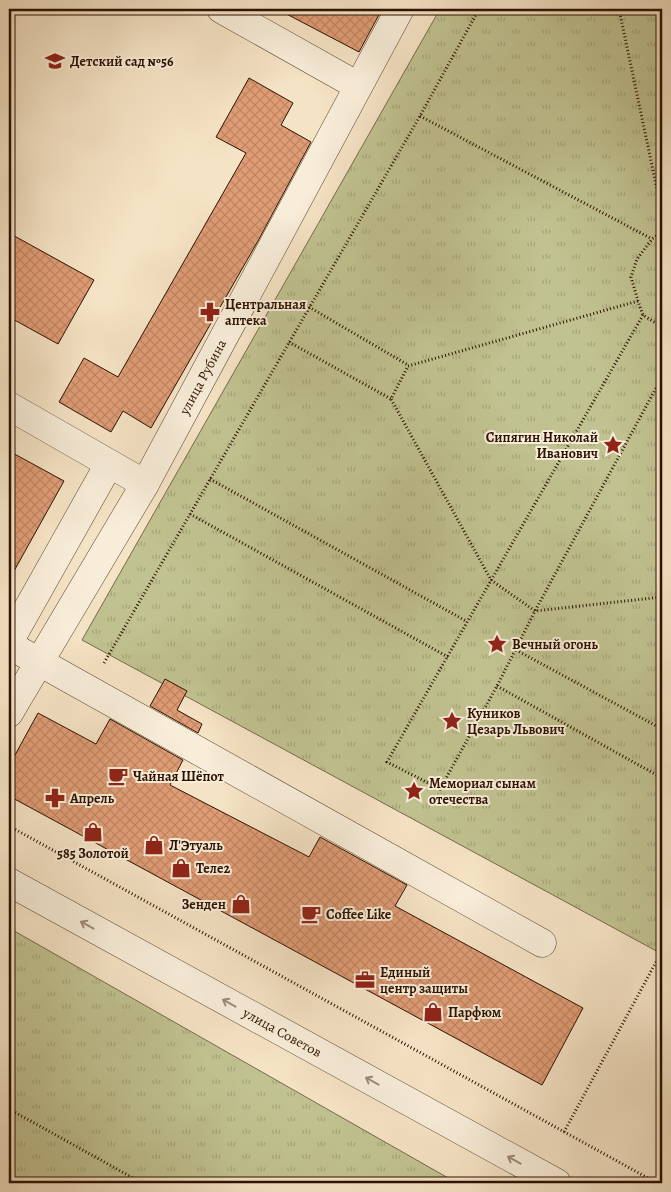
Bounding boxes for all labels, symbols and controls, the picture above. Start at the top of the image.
school or university icon: Детский сад №56 [44,50,66,72]
place label: Детский сад №56 [70,52,174,71]
place label: Центральная аптека [225,295,306,330]
pharmacy icon: Центральная аптека [199,301,221,323]
street label: улица Рубина [174,335,231,419]
place label: Сипягин Николай Иванович [486,428,598,463]
place icon: Сипягин Николай Иванович [602,434,624,456]
place icon: Вечный огонь [486,633,508,655]
place label: Вечный огонь [512,635,599,654]
place label: Куников Цезарь Львович [467,704,565,739]
place icon: Куников Цезарь Львович [441,710,463,732]
cafe icon: Чайная Шёпот [107,765,129,787]
place label: Чайная Шёпот [133,767,225,786]
place label: Мемориал сынам отечества [429,774,536,809]
place icon: Мемориал сынам отечества [403,780,425,802]
pharmacy icon: Апрель [44,787,66,809]
place label: Апрель [69,789,115,808]
shop icon: 585 Золотой [82,821,104,843]
shop icon: Л'Этуаль [143,834,165,856]
place label: Л'Этуаль [169,836,223,855]
place label: 585 Золотой [57,844,129,863]
shop icon: Теле2 [170,857,192,879]
place label: Теле2 [196,859,230,878]
shop icon: Зенден [230,893,252,915]
place label: Зенден [182,895,226,914]
cafe icon: Coffee Like [300,903,322,925]
place label: Coffee Like [326,905,392,924]
one-way arrow [80,919,95,929]
place label: Единый центр защиты [380,963,468,998]
office icon: Единый центр защиты [354,969,376,991]
one-way arrow [222,998,237,1008]
shop icon: Парфюм [422,1001,444,1023]
street label: улица Советов [239,1002,326,1062]
place label: Парфюм [448,1003,502,1022]
one-way arrow [365,1076,379,1086]
one-way arrow [507,1155,522,1164]

